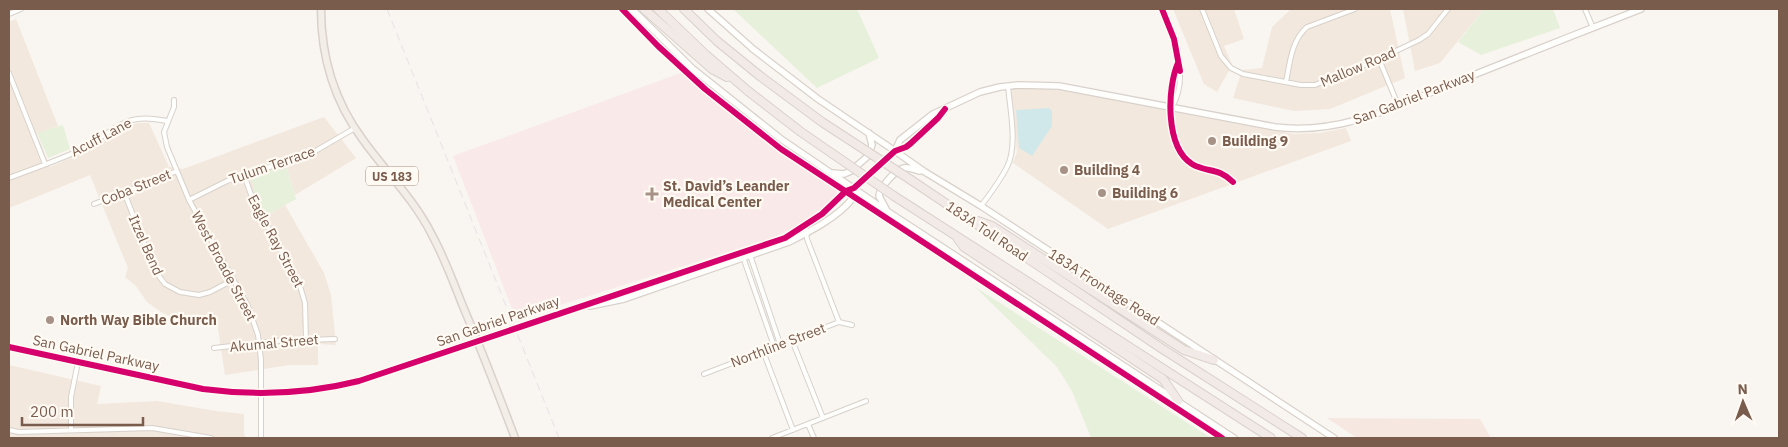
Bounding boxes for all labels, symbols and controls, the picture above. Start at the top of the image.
street label: Mallow Road [1317,43,1399,91]
street label: San Gabriel Parkway [1351,65,1477,129]
street label: Acuff Lane [67,113,135,161]
place label: Building 9 [1222,132,1288,150]
marker: Building 9 [1206,135,1218,147]
street label: Tulum Terrace [227,142,318,188]
place label: Building 4 [1074,161,1140,179]
marker: Building 4 [1058,164,1070,176]
street label: Coba Street [98,165,174,209]
road number: US 183 [366,167,418,186]
place label: St. David’s Leander Medical Center [663,177,790,211]
place label: Building 6 [1112,184,1178,202]
marker: St. David’s Leander Medical Center [645,187,659,201]
marker: Building 6 [1096,187,1108,199]
street label: Eagle Ray Street [244,191,308,291]
street label: 183A Toll Road [942,197,1032,265]
street label: West Broade Street [187,208,261,324]
street label: Itzel Bend [125,212,167,278]
street label: 183A Frontage Road [1045,244,1163,330]
street label: San Gabriel Parkway [434,291,562,351]
place label: North Way Bible Church [60,311,217,329]
marker: North Way Bible Church [44,314,56,326]
street label: Northline Street [728,319,828,371]
street label: Akumal Street [229,330,319,356]
street label: San Gabriel Parkway [31,331,161,375]
north arrow [1718,377,1768,427]
text: N [1737,380,1748,398]
scale bar [22,394,144,426]
text: 200 m [30,402,74,421]

